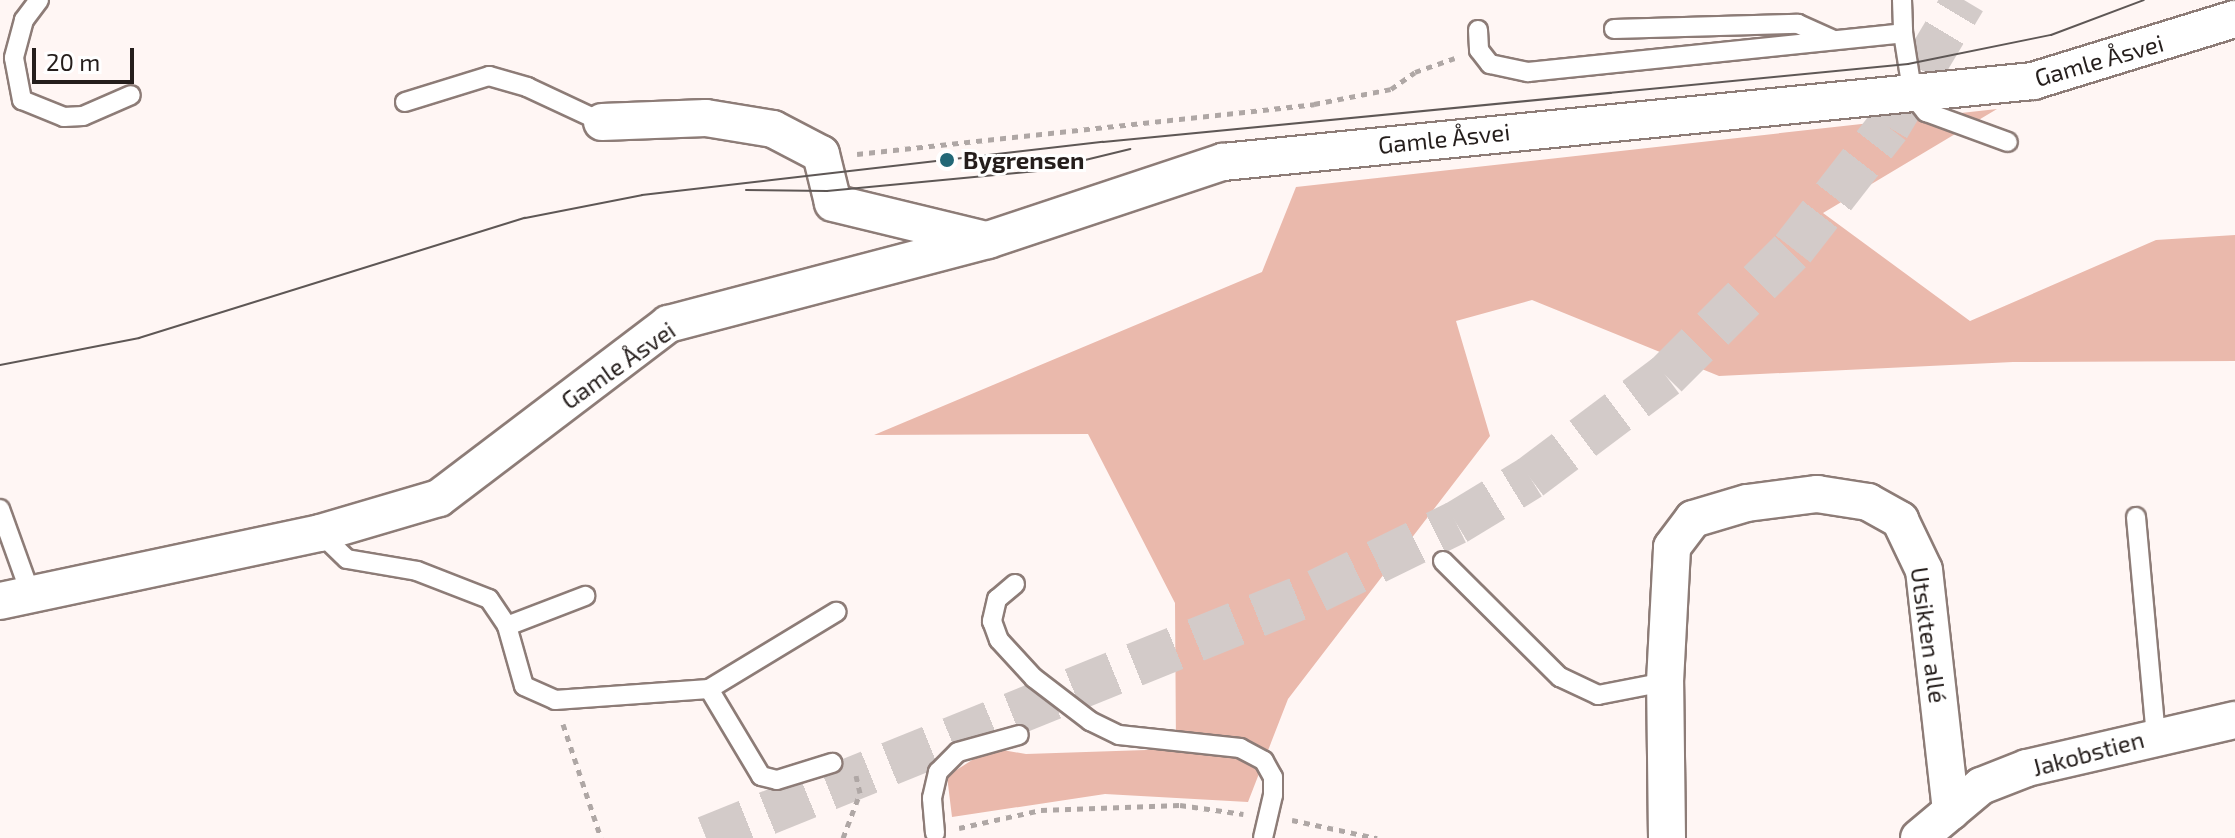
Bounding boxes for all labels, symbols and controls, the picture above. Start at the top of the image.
street label: Gamle Åsvei [2031,28,2167,92]
scale bar [36,32,138,82]
text: 20 m [46,47,100,76]
street label: Gamle Åsvei [1376,117,1512,159]
place label: Bygrensen [963,146,1084,174]
marker: Bygrensen [938,151,956,169]
street label: Gamle Åsvei [555,315,681,415]
street label: Utsikten allé [1905,565,1953,705]
street label: Jakobstien [2029,724,2147,782]

